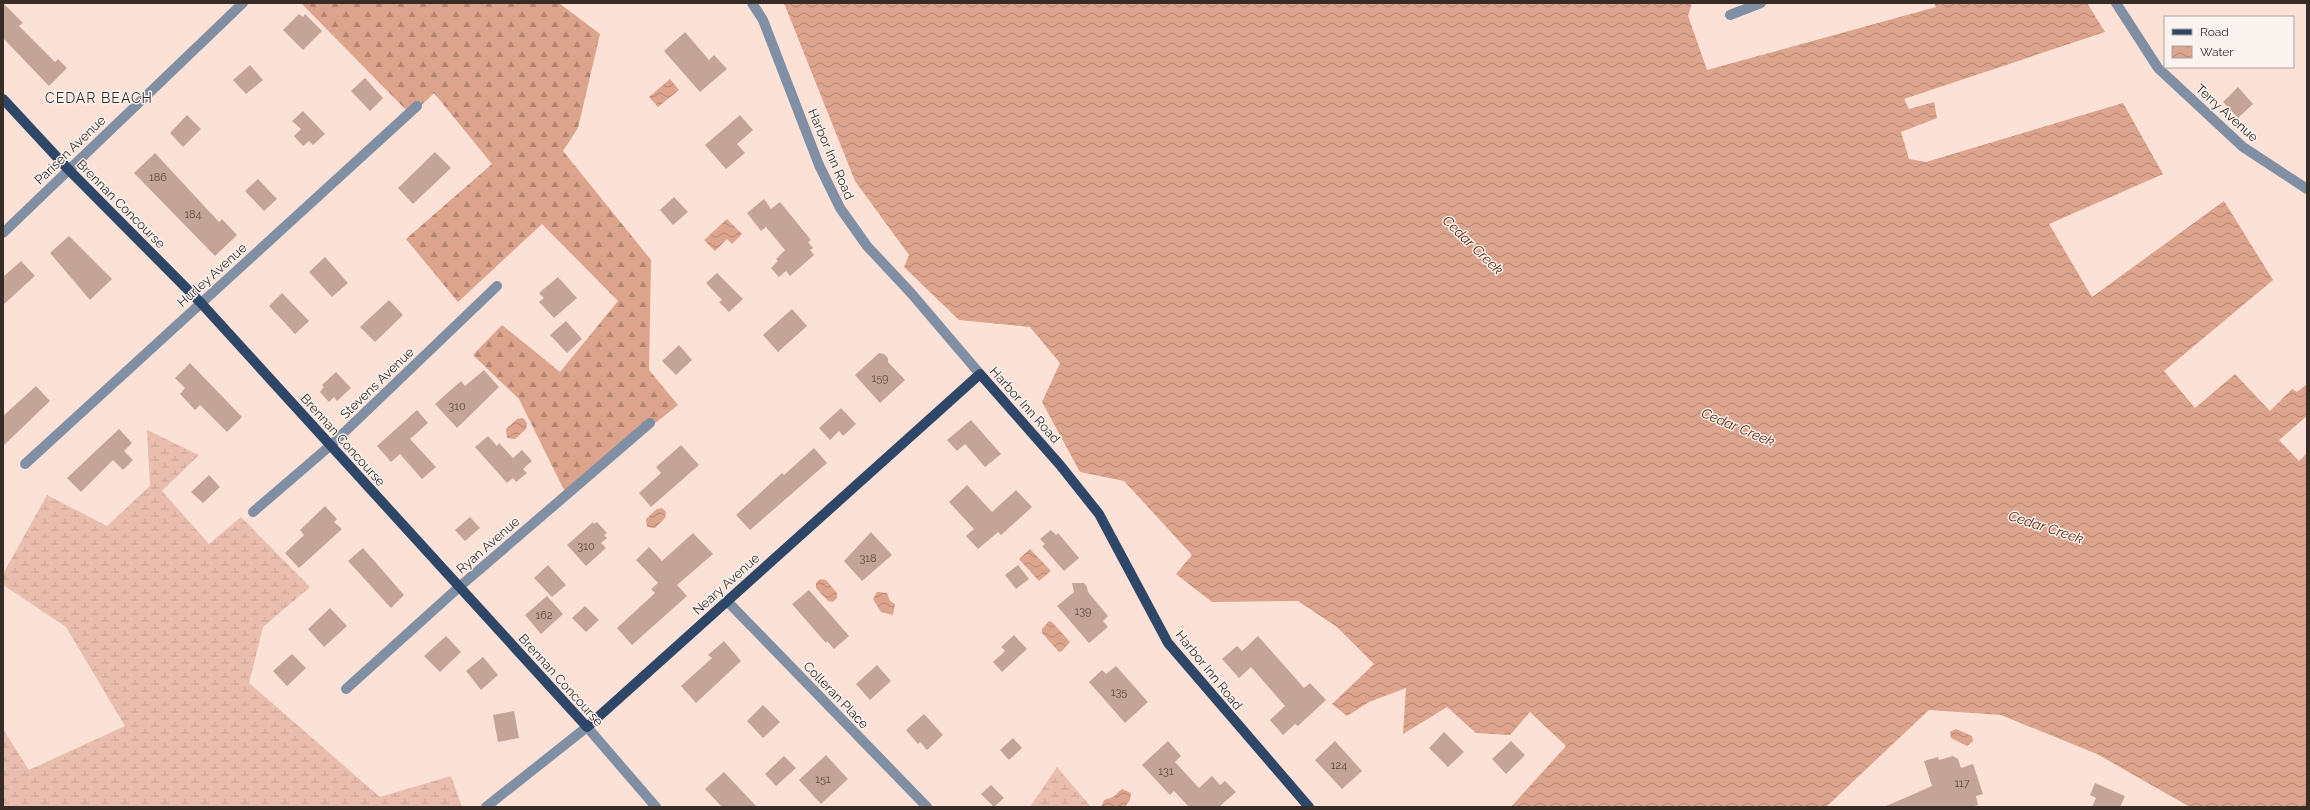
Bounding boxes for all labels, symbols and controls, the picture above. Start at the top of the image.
legend [2164,16,2294,68]
text: Road [2200,25,2229,39]
text: Water [2200,45,2234,59]
street label: Terry Avenue [2193,81,2261,145]
district label: CEDAR BEACH [45,90,153,106]
street label: Harbor Inn Road [805,106,857,202]
street label: Parisen Avenue [32,112,109,188]
street label: Brennan Concourse [74,157,169,252]
house number: 186 [149,171,167,184]
house number: 184 [184,208,202,221]
water label: Cedar Creek [1439,212,1507,278]
street label: Hurley Avenue [174,240,250,310]
street label: Stevens Avenue [337,344,417,422]
street label: Harbor Inn Road [987,364,1063,446]
house number: 159 [871,372,889,385]
street label: Brennan Concourse [298,391,389,490]
house number: 310 [448,400,466,413]
water label: Cedar Creek [1699,404,1777,450]
water label: Cedar Creek [2007,507,2086,547]
street label: Ryan Avenue [453,513,523,576]
house number: 310 [577,540,595,553]
street label: Neary Avenue [690,550,763,618]
house number: 318 [859,552,877,565]
house number: 139 [1074,605,1092,618]
house number: 162 [535,609,553,622]
street label: Harbor Inn Road [1173,627,1245,713]
street label: Brennan Concourse [516,631,607,730]
street label: Colleran Place [800,658,872,732]
house number: 135 [1111,686,1127,699]
house number: 124 [1331,759,1347,772]
house number: 131 [1158,765,1174,778]
house number: 151 [815,773,831,786]
house number: 117 [1954,777,1970,790]

